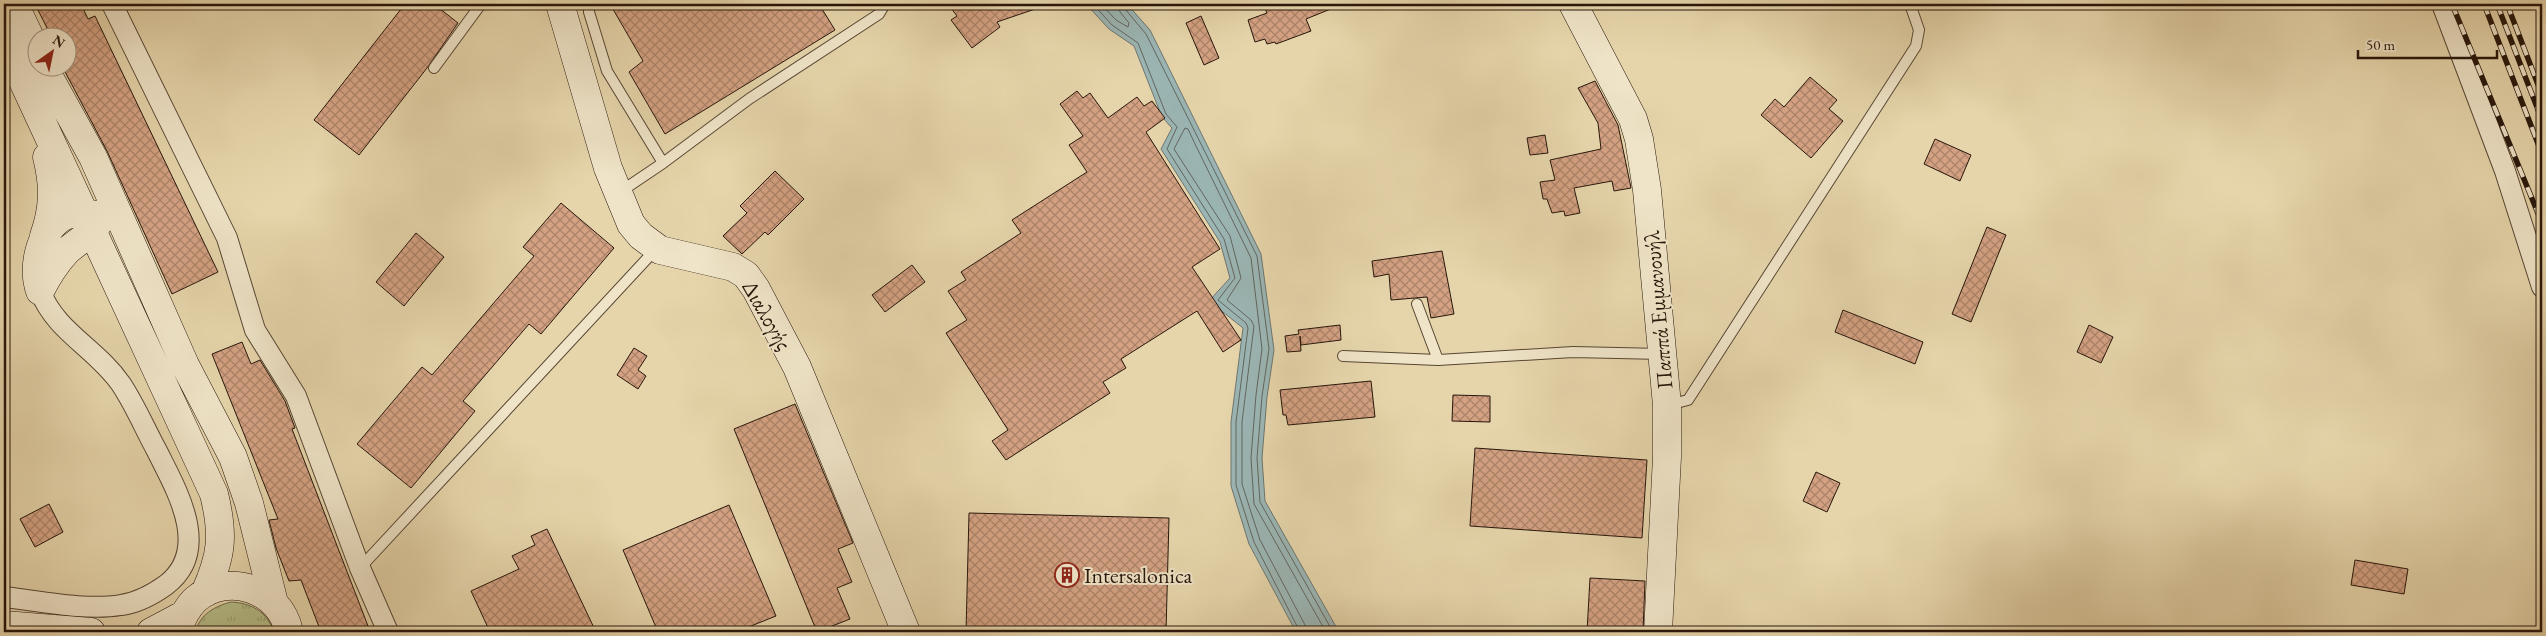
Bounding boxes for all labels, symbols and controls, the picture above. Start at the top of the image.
north arrow [28,28,78,78]
scale bar [2358,28,2497,60]
text: N [49,30,69,52]
text: 50 m [2366,35,2395,54]
street label: Παππά Εμμανουήλ [1637,229,1679,391]
street label: Διαλογής [735,275,799,355]
place label: Intersalonica [1084,561,1193,590]
building icon: Intersalonica [1054,562,1080,588]

